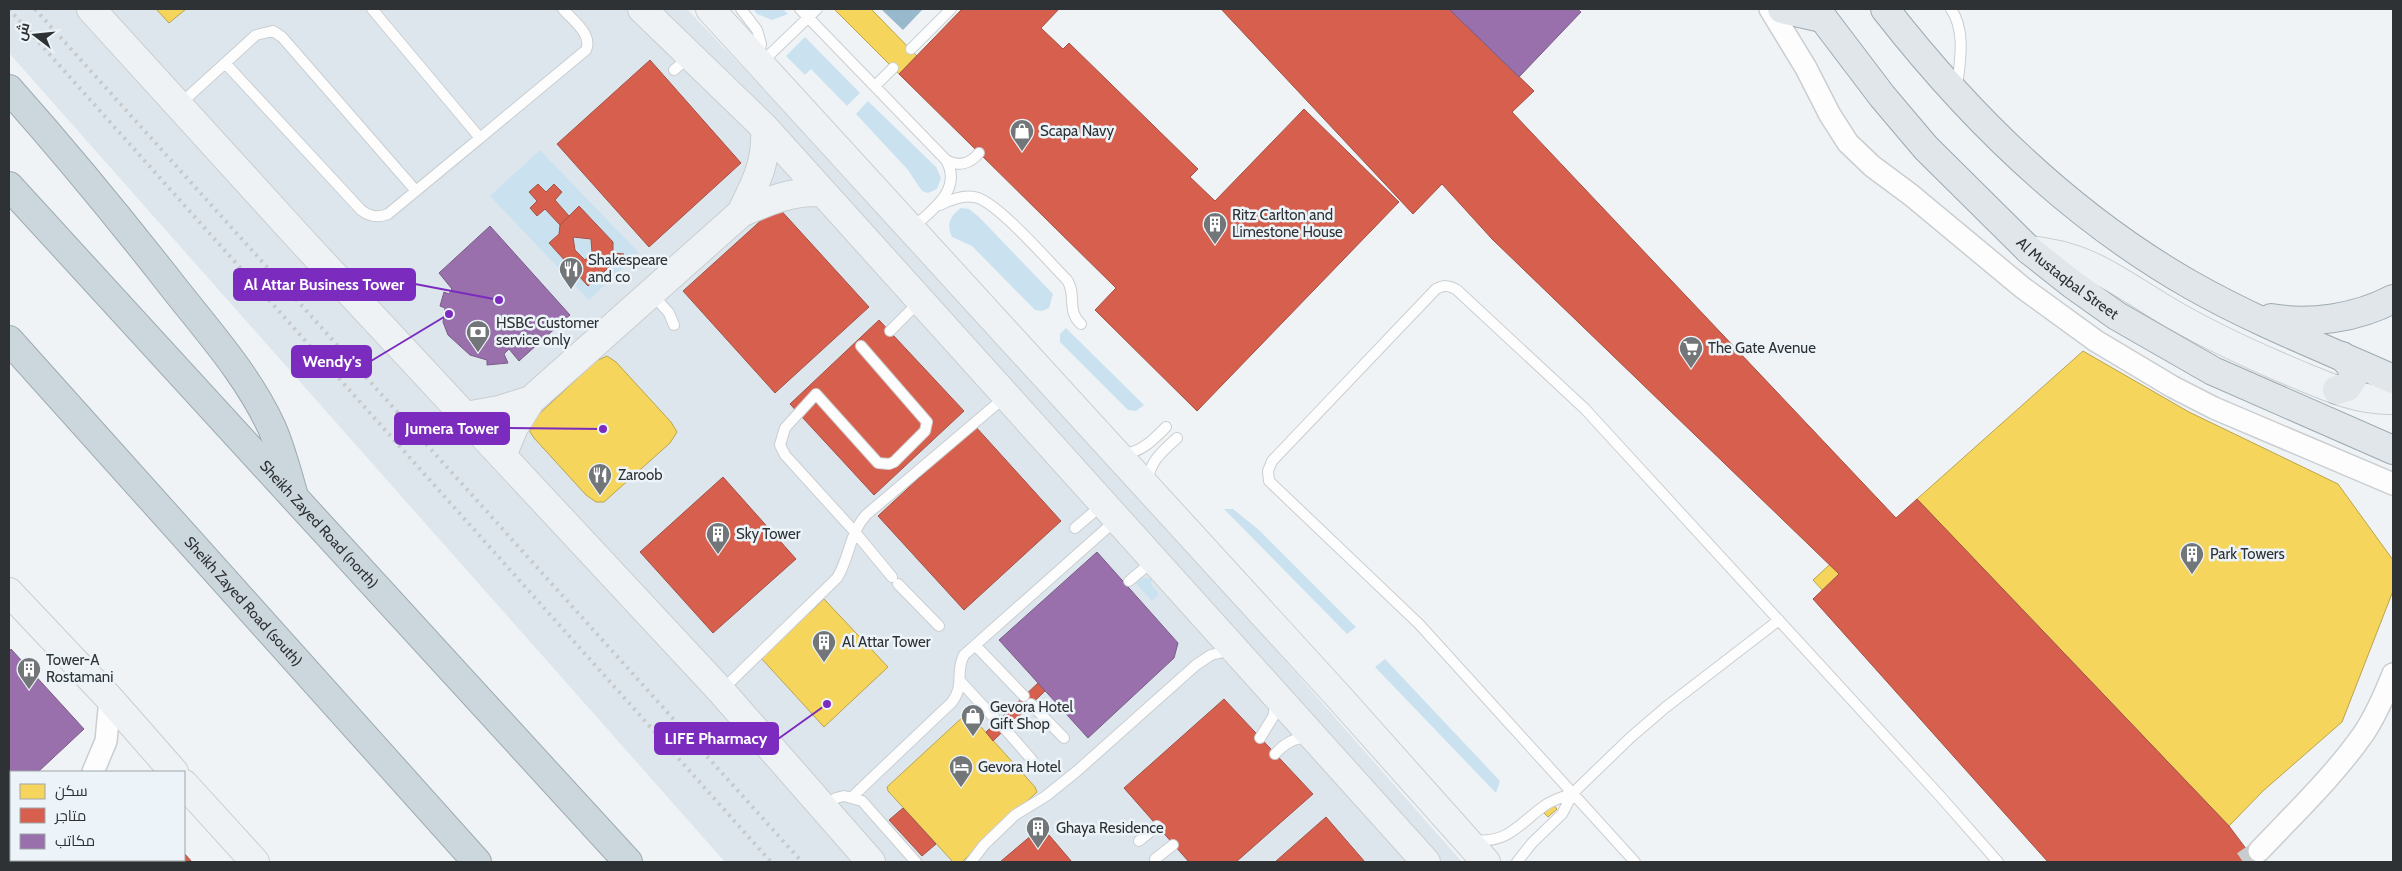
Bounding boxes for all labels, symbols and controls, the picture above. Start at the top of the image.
north arrow [10,10,60,60]
text: ش [11,20,34,43]
shop icon: Scapa Navy [1009,118,1035,152]
place label: Scapa Navy [1040,122,1114,140]
place label: Ritz Carlton and Limestone House [1232,206,1343,241]
building icon: Ritz Carlton and Limestone House [1202,211,1228,245]
street label: Al Mustaqbal Street [2013,234,2122,323]
place label: Shakespeare and co [588,251,668,286]
restaurant icon: Shakespeare and co [558,256,584,290]
callout: Al Attar Business Tower [234,269,415,300]
text: Al Attar Business Tower [244,275,405,294]
place label: HSBC Customer service only [496,314,599,349]
bank icon: HSBC Customer service only [465,319,491,353]
supermarket icon: The Gate Avenue [1678,335,1704,369]
place label: The Gate Avenue [1708,339,1816,357]
callout: Wendy's [292,346,371,377]
text: Wendy's [302,352,362,371]
callout: Jumera Tower [395,413,509,444]
text: Jumera Tower [404,419,500,438]
street label: Sheikh Zayed Road (north) [256,457,382,592]
restaurant icon: Zaroob [587,462,613,496]
place label: Zaroob [618,466,663,484]
building icon: Sky Tower [705,521,731,555]
place label: Sky Tower [736,525,801,543]
street label: Sheikh Zayed Road (south) [181,533,306,670]
building icon: Park Towers [2179,541,2205,575]
place label: Park Towers [2210,545,2285,563]
building icon: Al Attar Tower [811,629,837,663]
place label: Al Attar Tower [842,633,931,651]
place label: Tower-A Rostamani [46,651,113,686]
building icon: Tower-A Rostamani [16,656,42,690]
place label: Gevora Hotel Gift Shop [990,698,1074,733]
shop icon: Gevora Hotel Gift Shop [960,703,986,737]
callout: LIFE Pharmacy [655,723,778,754]
text: LIFE Pharmacy [665,729,768,748]
hotel icon: Gevora Hotel [948,754,974,788]
place label: Gevora Hotel [978,758,1062,776]
legend [10,771,185,861]
text: سكن [55,782,88,801]
text: متاجر [54,807,86,825]
building icon: Ghaya Residence [1025,815,1051,849]
place label: Ghaya Residence [1056,819,1164,837]
text: مكاتب [55,832,95,850]

